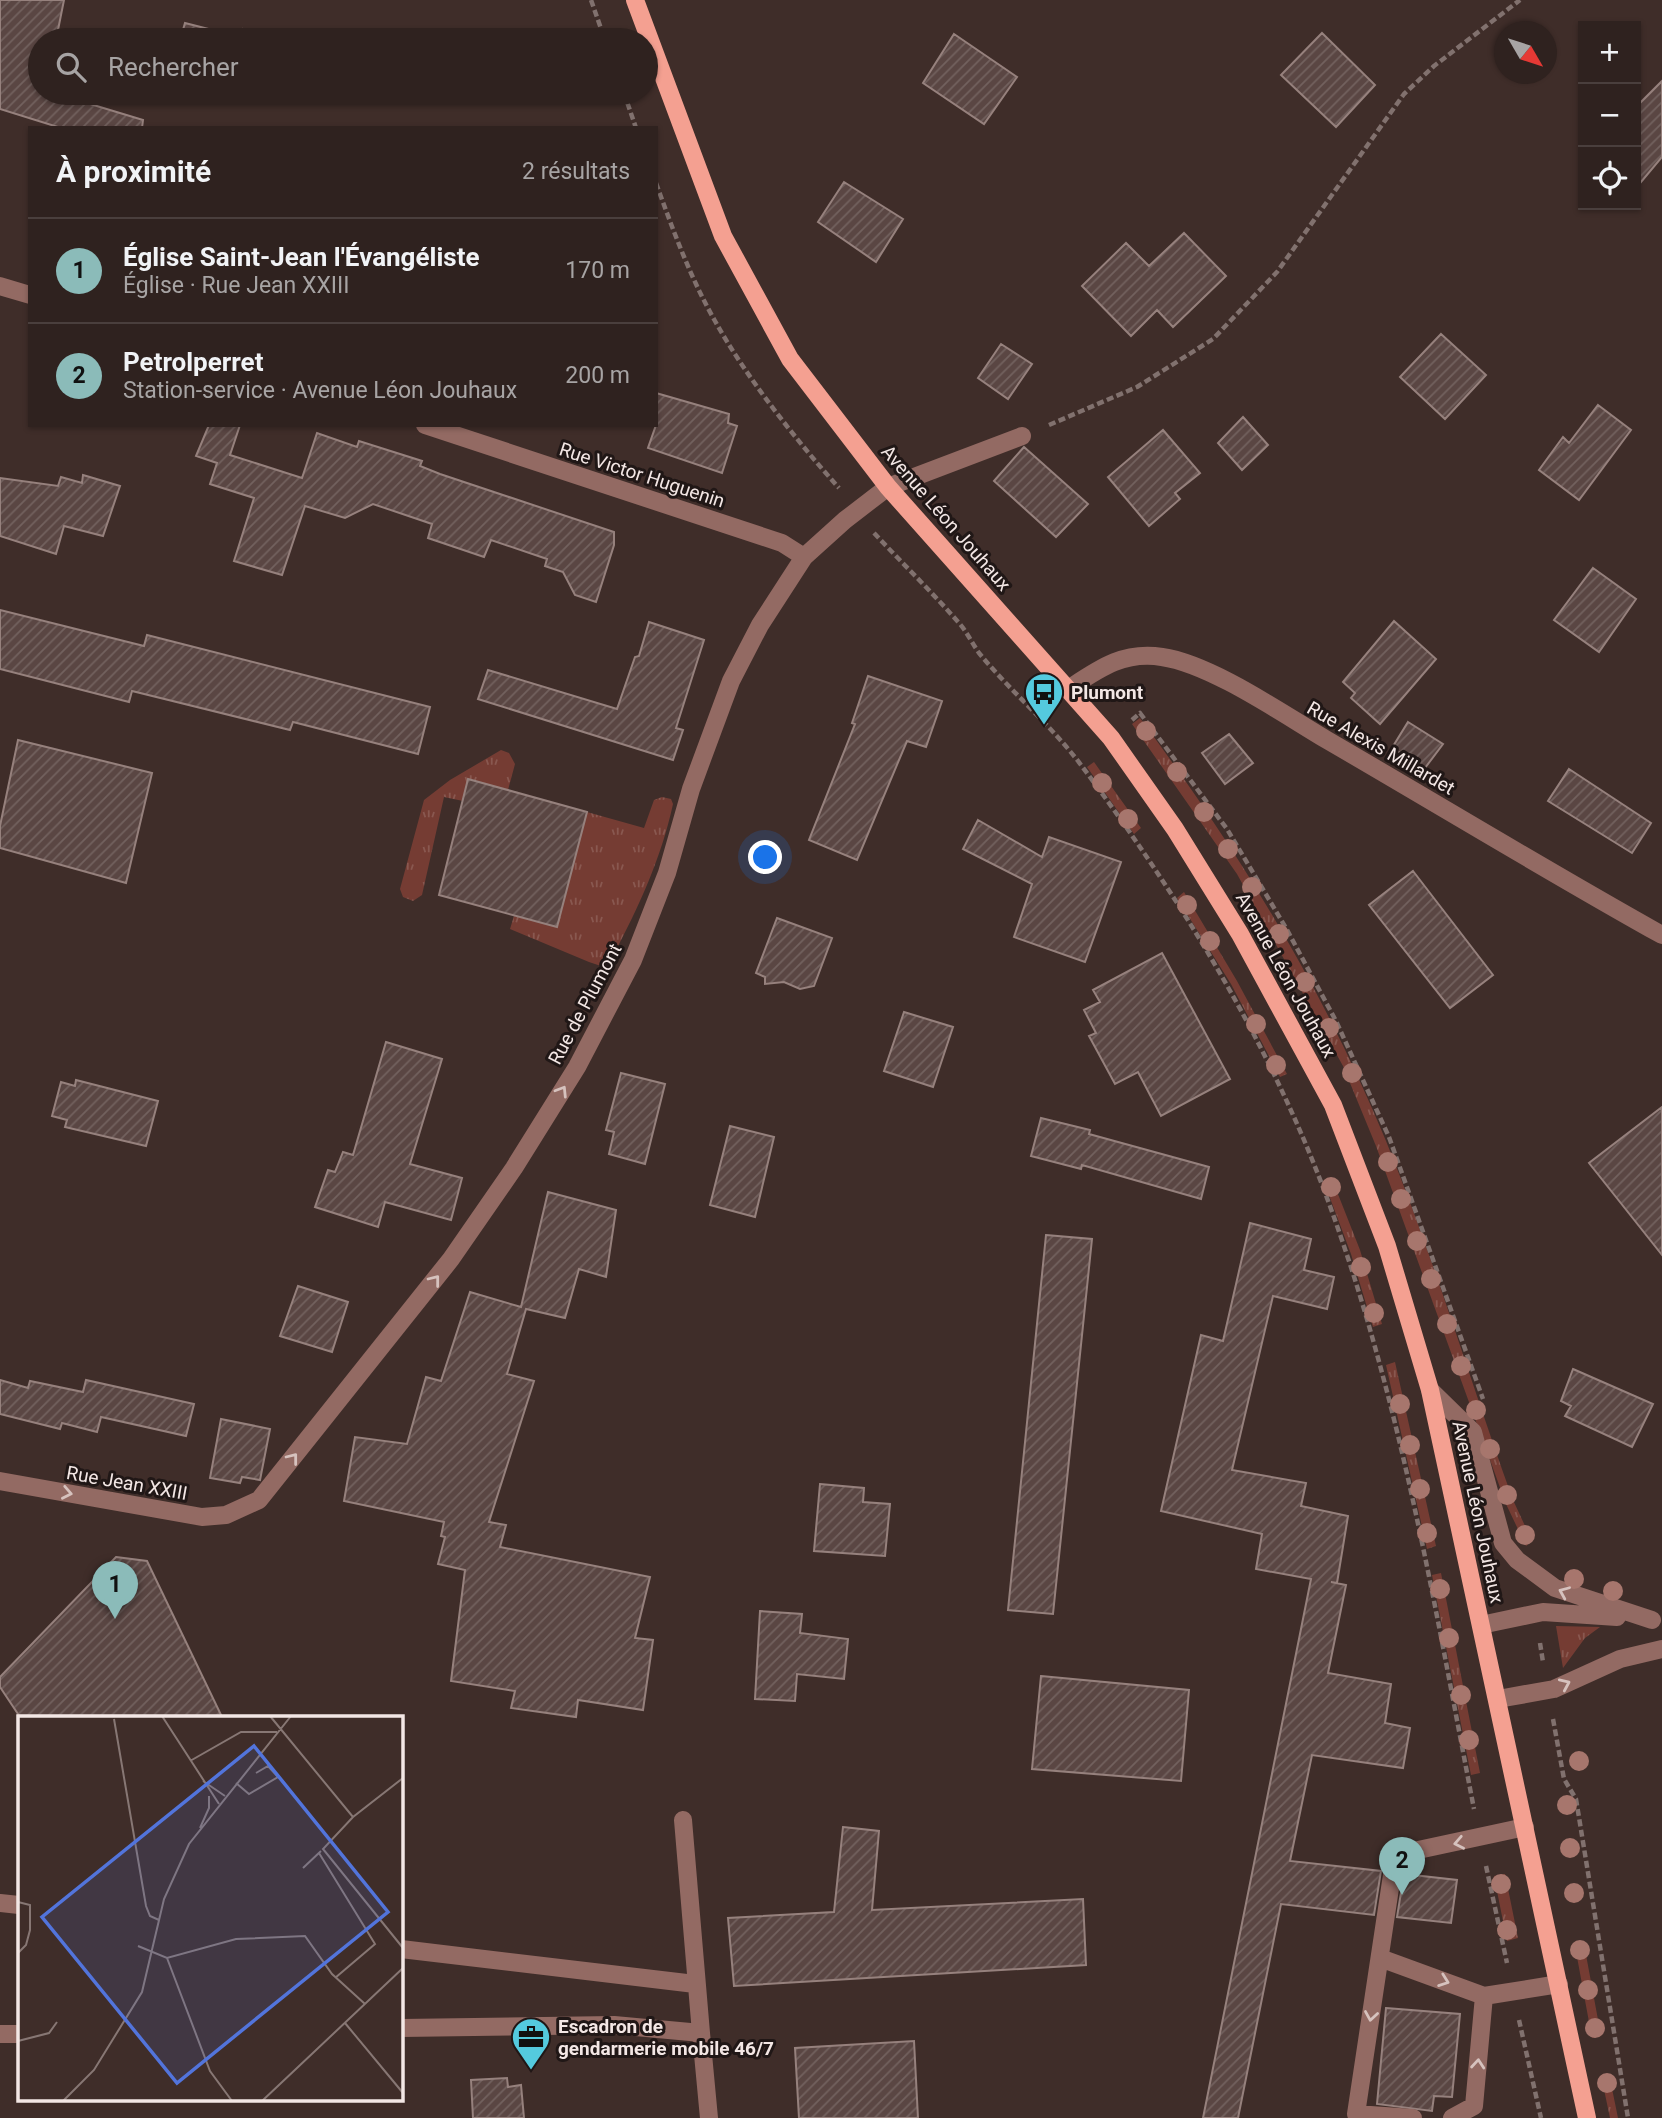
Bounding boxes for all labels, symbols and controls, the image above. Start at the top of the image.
north arrow [1494,21,1557,84]
map controls [1578,21,1641,210]
button: + [1578,21,1641,84]
search box [28,28,658,105]
icon: search [52,48,90,86]
text: Rechercher [108,52,239,82]
button: − [1578,84,1641,147]
button: locate [1578,147,1641,210]
text: À proximité [56,154,211,189]
text: 2 résultats [522,158,630,185]
text: Église Saint-Jean l'Évangéliste [123,242,479,272]
text: 1 [72,257,86,284]
text: 170 m [565,257,630,284]
text: Église · Rue Jean XXIII [123,272,350,299]
text: Petrolperret [123,347,263,377]
text: 2 [72,362,86,389]
text: 200 m [565,362,630,389]
text: Station-service · Avenue Léon Jouhaux [123,377,517,404]
street label: Rue Victor Huguenin [556,437,728,513]
street label: Avenue Léon Jouhaux [876,440,1016,596]
bus stop icon: Plumont [1023,671,1065,726]
place label: Plumont [1071,681,1144,704]
street label: Rue Alexis Millardet [1303,696,1459,800]
your location [748,840,782,874]
street label: Avenue Léon Jouhaux [1231,888,1341,1062]
street label: Rue de Plumont [543,940,627,1068]
one-way arrow [553,1086,566,1099]
one-way arrow [426,1275,439,1288]
street label: Avenue Léon Jouhaux [1447,1419,1509,1606]
one-way arrow [285,1454,298,1466]
street label: Rue Jean XXIII [65,1461,189,1505]
one-way arrow [61,1485,73,1500]
pin: 1 [92,1561,138,1619]
one-way arrow [1559,1586,1571,1600]
one-way arrow [1557,1678,1570,1692]
inset map [18,1716,402,2100]
one-way arrow [1453,1834,1465,1849]
pin: 2 [1379,1837,1425,1895]
one-way arrow [1437,1973,1449,1987]
one-way arrow [1364,2010,1379,2022]
place label: Escadron de gendarmerie mobile 46/7 [558,2015,774,2060]
office icon: Escadron de gendarmerie mobile 46/7 [510,2016,552,2071]
one-way arrow [1470,2058,1485,2069]

